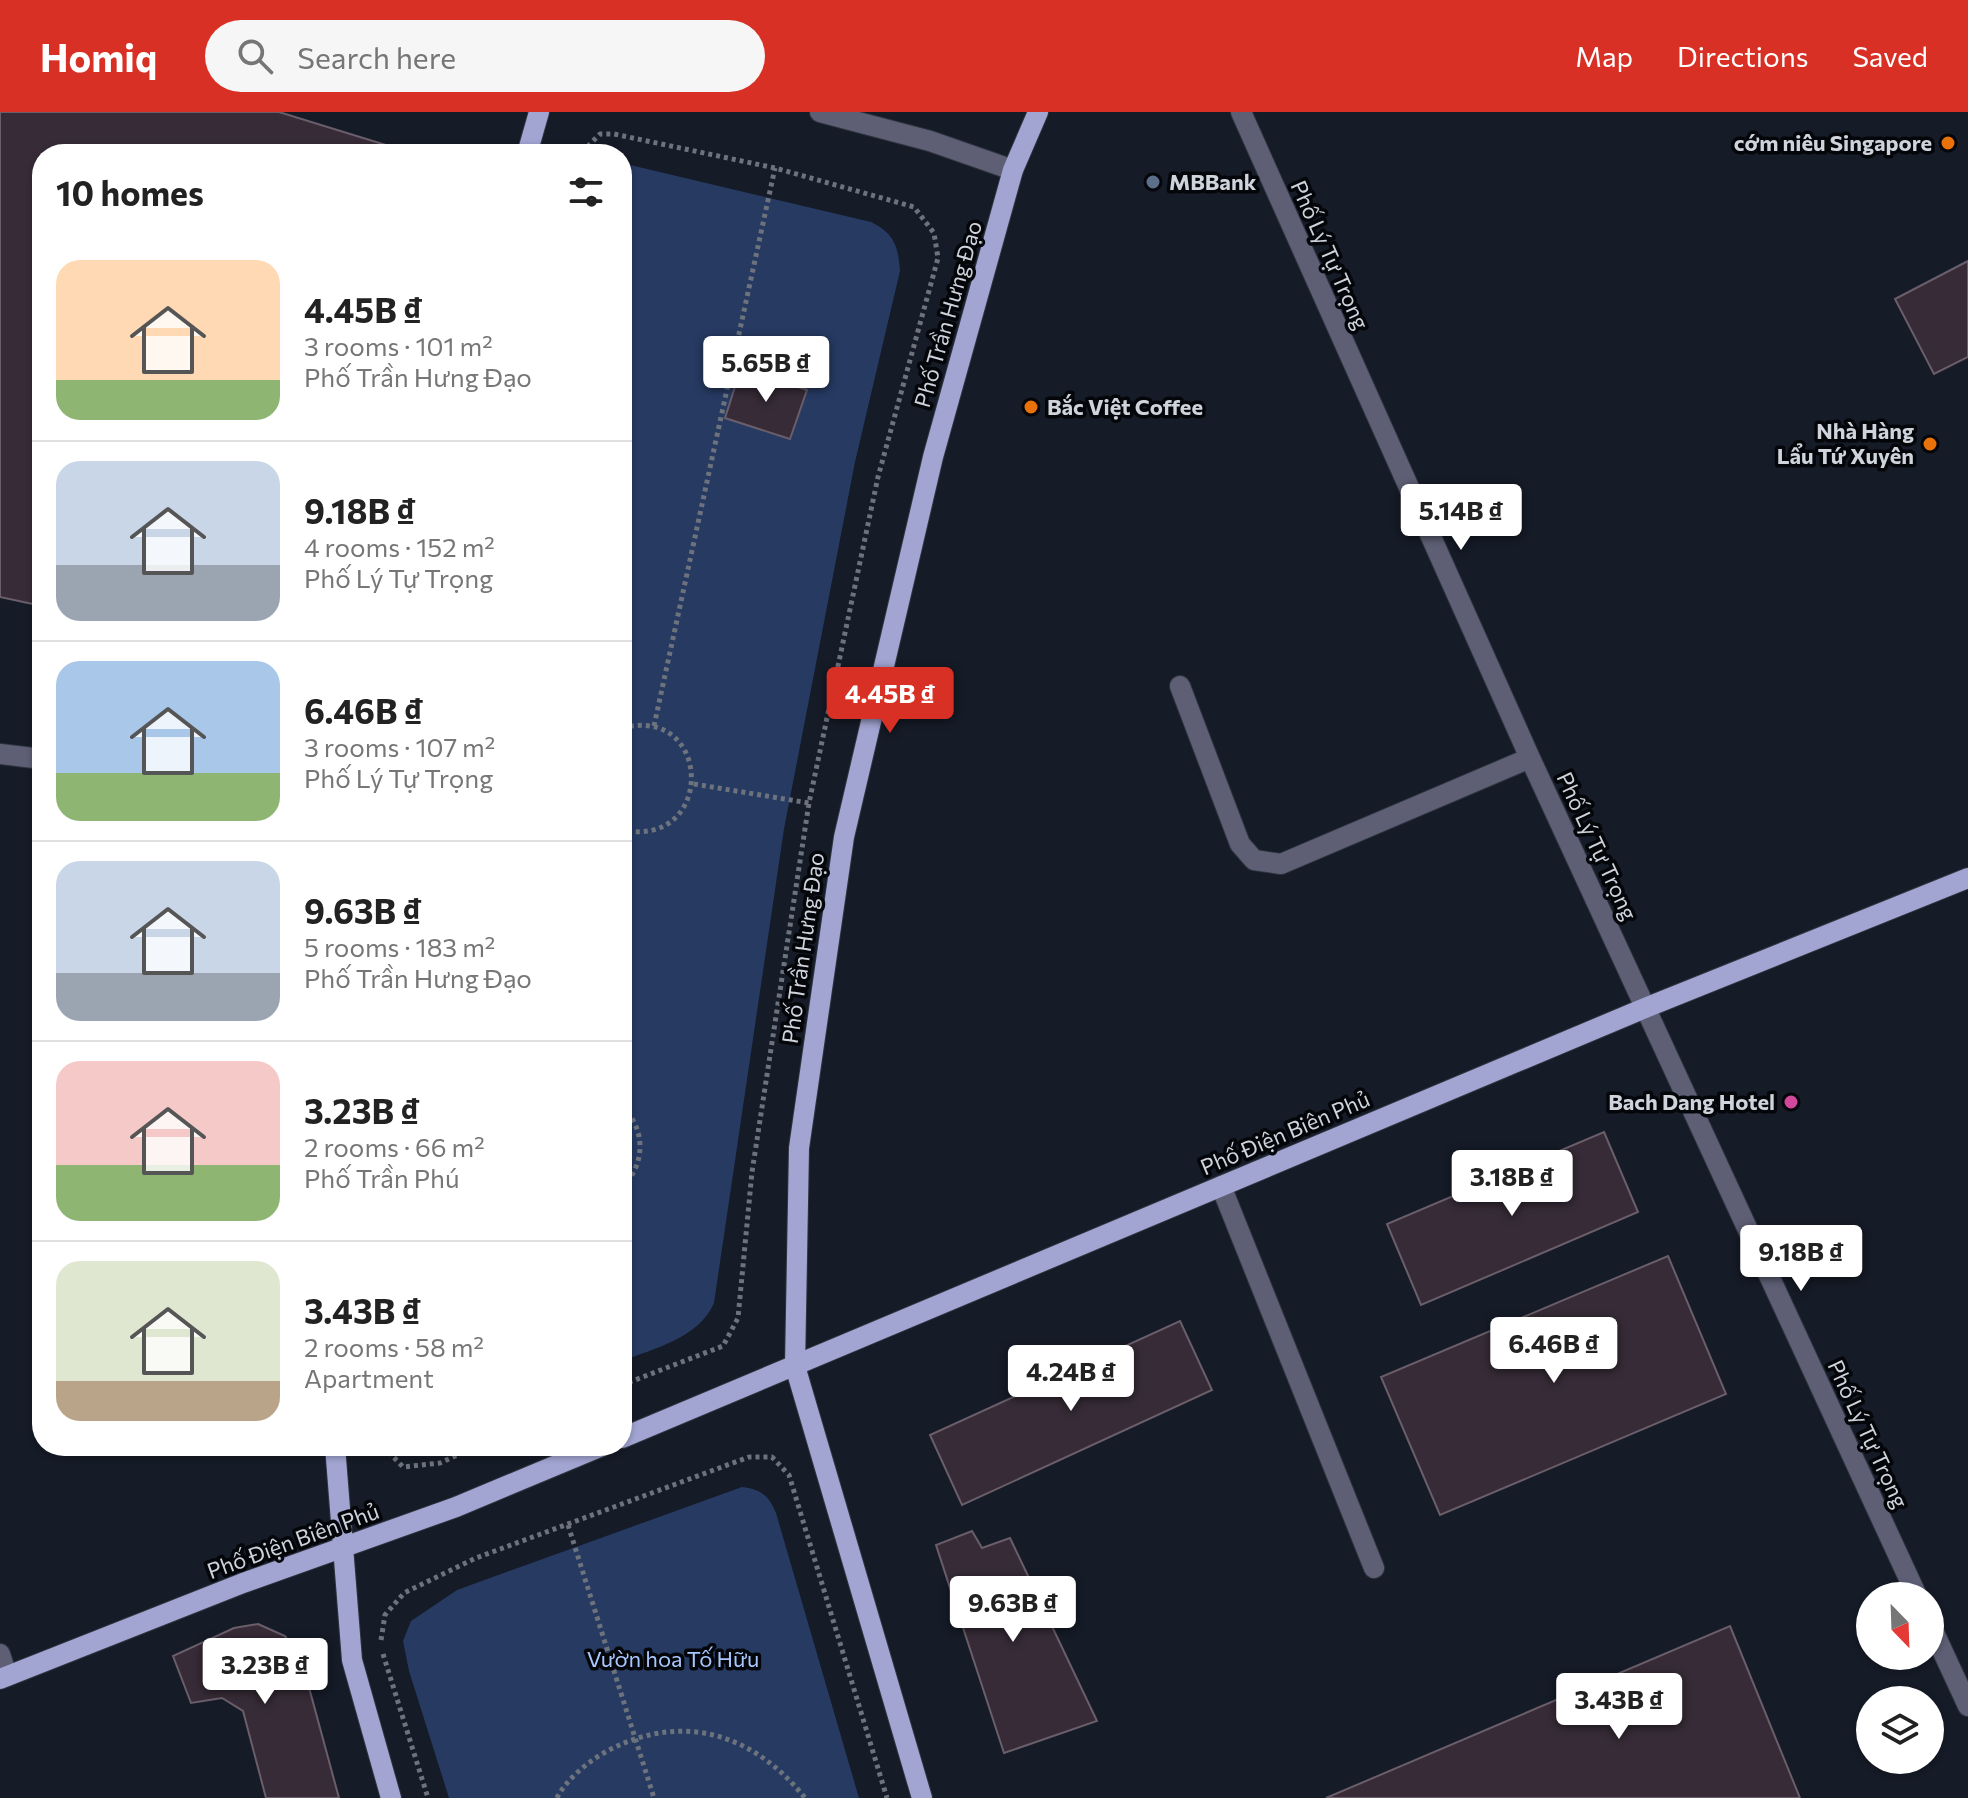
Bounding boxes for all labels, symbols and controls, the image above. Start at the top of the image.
search box [205,20,765,92]
text: Homiq [40,33,157,80]
icon: search [233,34,277,78]
text: Search here [297,38,456,75]
text: Map [1575,39,1633,73]
text: Directions [1677,39,1808,73]
text: Saved [1852,39,1928,73]
place label: cớm niêu Singapore [1734,129,1932,156]
marker: cớm niêu Singapore [1939,134,1957,152]
place label: MBBank [1169,168,1257,195]
icon: filters [564,170,608,214]
text: 10 homes [56,171,204,213]
marker: MBBank [1144,173,1162,191]
street label: Phố Lý Tự Trọng [1286,176,1375,334]
street label: Phố Trần Hưng Đạo [908,217,987,410]
text: 4.45B ₫ [304,288,423,330]
icon: home [120,292,216,388]
text: 3 rooms · 101 m² [304,330,493,361]
pin: 5.65B ₫ [692,336,840,404]
text: 5.65B ₫ [721,346,811,377]
text: Phố Trần Hưng Đạo [304,361,532,392]
place label: Bắc Việt Coffee [1047,393,1203,420]
marker: Bắc Việt Coffee [1022,398,1040,416]
place label: Nhà Hàng Lẩu Tứ Xuyên [1777,417,1914,469]
marker: Nhà Hàng Lẩu Tứ Xuyên [1921,435,1939,453]
pin: 5.14B ₫ [1387,484,1535,552]
text: 9.18B ₫ [304,489,416,531]
icon: home [120,493,216,589]
text: 5.14B ₫ [1419,494,1503,525]
text: 4 rooms · 152 m² [304,531,495,562]
text: Phố Lý Tự Trọng [304,562,493,593]
pin: 4.45B ₫ [816,667,964,735]
text: 4.45B ₫ [845,677,935,708]
text: 6.46B ₫ [304,689,424,731]
icon: home [120,693,216,789]
text: 3 rooms · 107 m² [304,731,495,762]
text: Phố Lý Tự Trọng [304,762,493,793]
street label: Phố Lý Tự Trọng [1551,767,1644,924]
street label: Phố Trần Hưng Đạo [776,851,829,1045]
text: 9.63B ₫ [304,889,422,931]
icon: home [120,893,216,989]
text: 5 rooms · 183 m² [304,931,495,962]
text: Phố Trần Hưng Đạo [304,962,532,993]
street label: Phố Điện Biên Phủ [1196,1085,1373,1180]
place label: Bach Dang Hotel [1608,1088,1775,1115]
text: 3.23B ₫ [304,1089,420,1131]
icon: home [120,1093,216,1189]
marker: Bach Dang Hotel [1782,1093,1800,1111]
text: 2 rooms · 66 m² [304,1131,485,1162]
pin: 3.18B ₫ [1438,1150,1586,1218]
text: 3.18B ₫ [1470,1160,1554,1191]
text: Phố Trần Phú [304,1162,459,1193]
pin: 9.18B ₫ [1727,1225,1875,1293]
text: 9.18B ₫ [1758,1235,1844,1266]
text: 3.43B ₫ [304,1289,421,1331]
icon: home [120,1293,216,1389]
pin: 6.46B ₫ [1480,1317,1628,1385]
text: 6.46B ₫ [1508,1327,1600,1358]
text: 2 rooms · 58 m² [304,1331,484,1362]
pin: 4.24B ₫ [997,1345,1145,1413]
text: 4.24B ₫ [1026,1355,1116,1386]
street label: Phố Lý Tự Trọng [1822,1355,1915,1512]
text: Apartment [304,1362,434,1393]
street label: Phố Điện Biên Phủ [203,1497,383,1584]
pin: 9.63B ₫ [939,1576,1087,1644]
north arrow [1856,1582,1944,1670]
map controls [1856,1582,1944,1774]
text: 9.63B ₫ [968,1586,1058,1617]
pin: 3.23B ₫ [191,1638,339,1706]
park label: Vườn hoa Tố Hữu [587,1645,759,1672]
text: 3.23B ₫ [221,1648,309,1679]
pin: 3.43B ₫ [1545,1673,1693,1741]
text: 3.43B ₫ [1574,1683,1664,1714]
button: layers [1856,1686,1944,1774]

